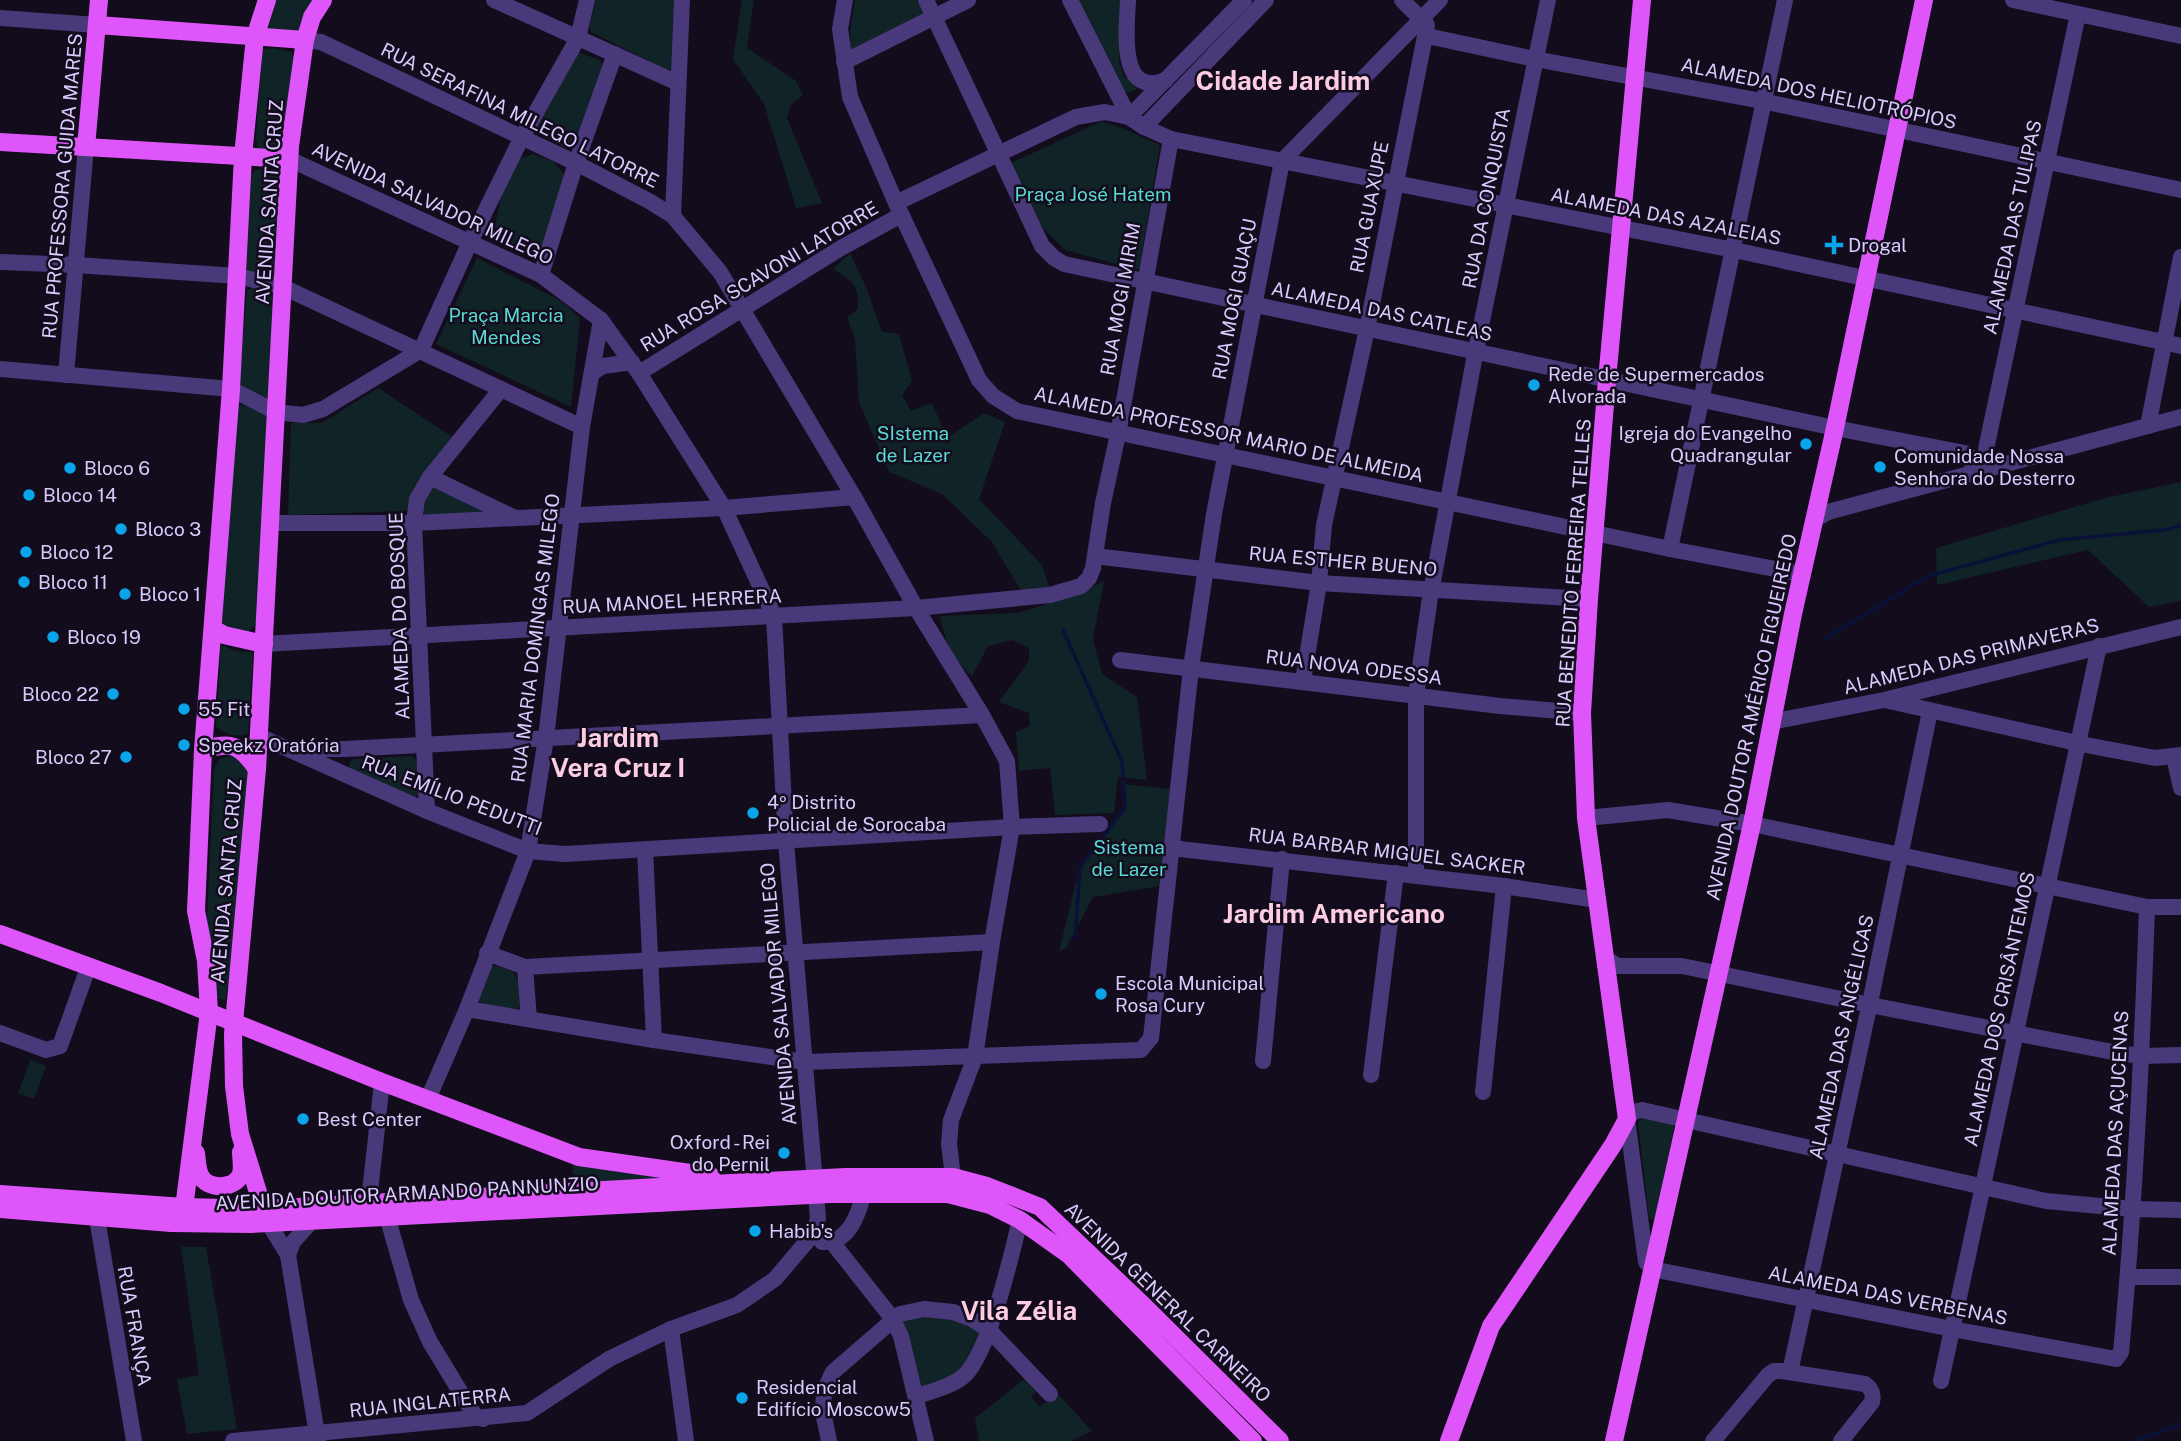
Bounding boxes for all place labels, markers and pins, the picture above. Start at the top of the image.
place label: Drogal [1848,234,1907,256]
marker: Drogal [1826,237,1842,253]
place label: Rede de Supermercados Alvorada [1548,363,1764,407]
marker: Rede de Supermercados Alvorada [1526,377,1542,393]
place label: Igreja do Evangelho Quadrangular [1618,422,1792,466]
marker: Igreja do Evangelho Quadrangular [1798,436,1814,452]
place label: Comunidade Nossa Senhora do Desterro [1894,445,2075,489]
place label: Bloco 6 [84,457,150,479]
marker: Comunidade Nossa Senhora do Desterro [1872,459,1888,475]
marker: Bloco 6 [62,460,78,476]
place label: Bloco 14 [43,484,117,506]
marker: Bloco 14 [21,487,37,503]
place label: Bloco 3 [135,518,201,540]
marker: Bloco 3 [113,521,129,537]
place label: Bloco 12 [40,541,113,563]
marker: Bloco 12 [18,544,34,560]
place label: Bloco 11 [38,571,108,593]
marker: Bloco 11 [16,574,32,590]
place label: Bloco 1 [139,583,201,605]
marker: Bloco 1 [117,586,133,602]
place label: Bloco 19 [67,626,141,648]
marker: Bloco 19 [45,629,61,645]
place label: Bloco 22 [22,683,99,705]
marker: Bloco 22 [105,686,121,702]
place label: 55 Fit [198,698,250,720]
marker: 55 Fit [176,701,192,717]
place label: Speekz Oratória [198,734,340,756]
marker: Speekz Oratória [176,737,192,753]
place label: Bloco 27 [35,746,112,768]
marker: Bloco 27 [118,749,134,765]
place label: 4º Distrito Policial de Sorocaba [767,791,946,835]
marker: 4º Distrito Policial de Sorocaba [745,805,761,821]
place label: Escola Municipal Rosa Cury [1115,972,1264,1016]
marker: Escola Municipal Rosa Cury [1093,986,1109,1002]
place label: Best Center [317,1108,422,1130]
marker: Best Center [295,1111,311,1127]
place label: Oxford - Rei do Pernil [670,1131,770,1175]
marker: Oxford - Rei do Pernil [776,1145,792,1161]
place label: Habib's [769,1220,833,1242]
marker: Habib's [747,1223,763,1239]
place label: Residencial Edifício Moscow5 [756,1376,911,1420]
marker: Residencial Edifício Moscow5 [734,1390,750,1406]

